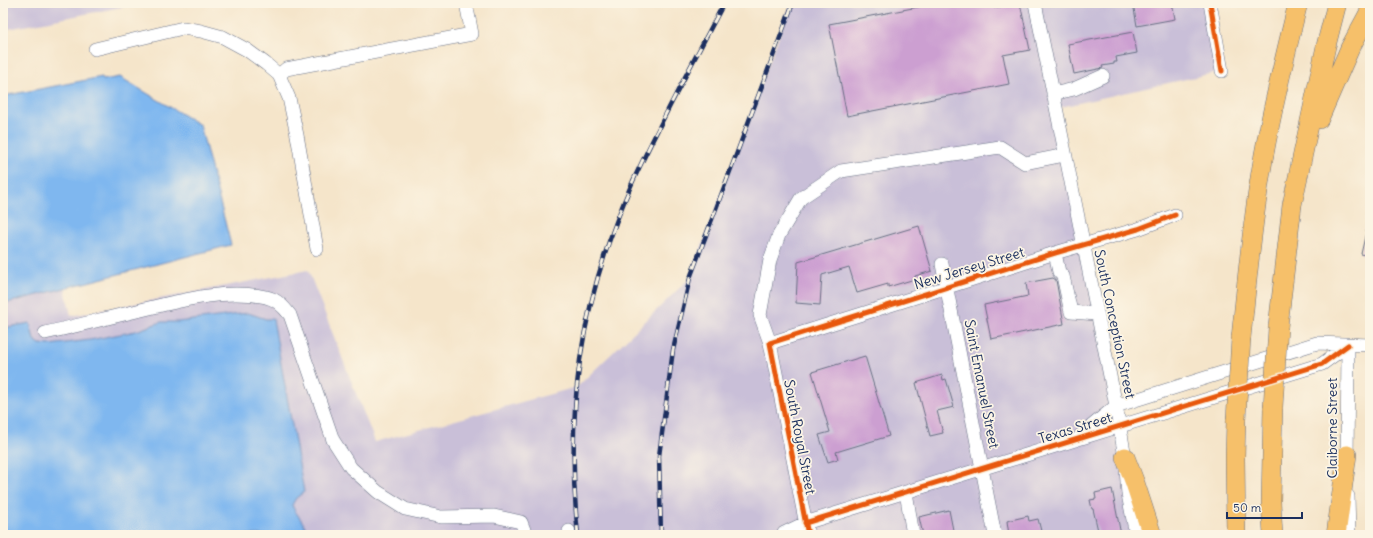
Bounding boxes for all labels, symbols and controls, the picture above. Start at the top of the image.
street label: New Jersey Street [912,243,1027,293]
street label: South Conception Street [1090,248,1140,400]
street label: Saint Emanuel Street [961,318,1003,450]
street label: Claiborne Street [1323,377,1341,479]
street label: South Royal Street [780,378,820,496]
street label: Texas Street [1036,408,1114,448]
scale bar [1227,494,1302,520]
text: 50 m [1233,500,1262,515]

